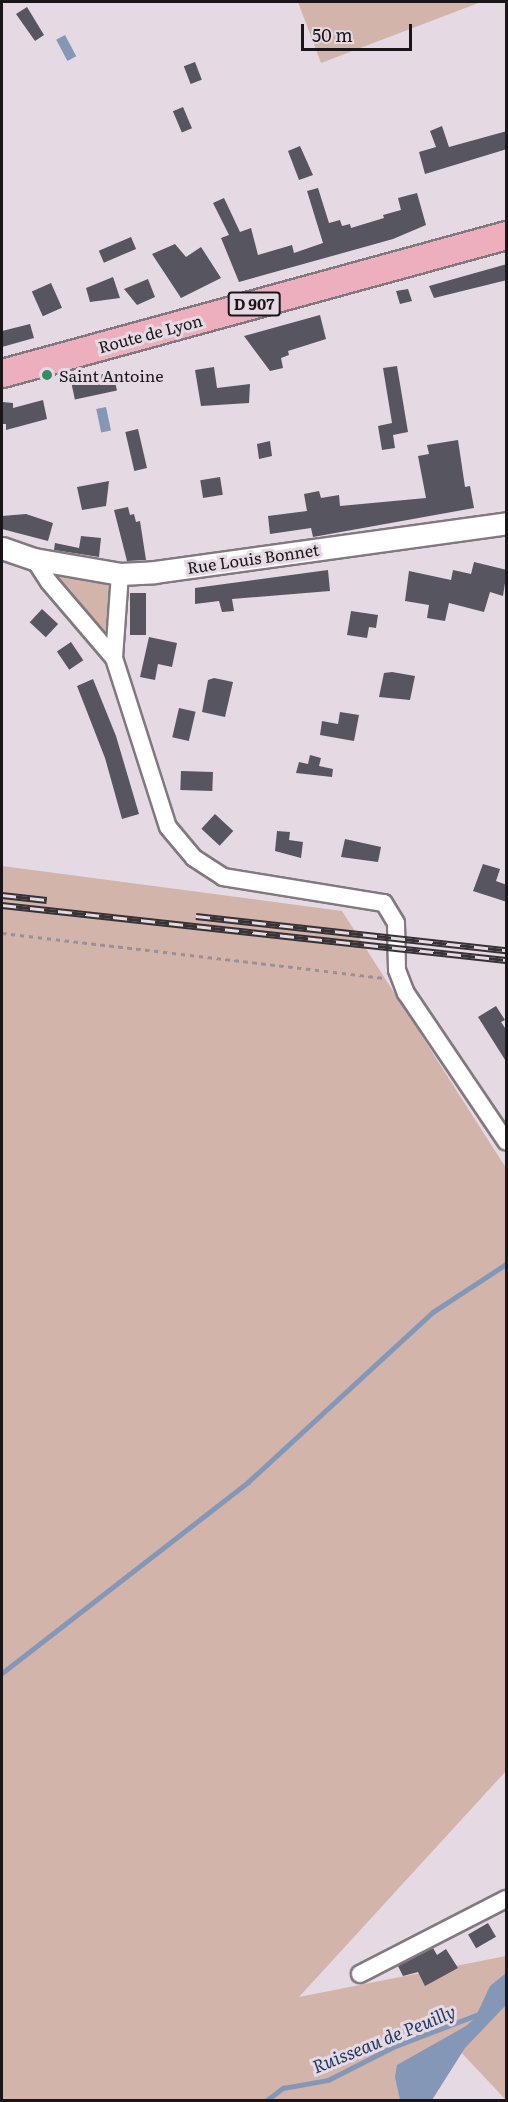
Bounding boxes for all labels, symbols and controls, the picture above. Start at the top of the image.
scale bar [304,12,415,50]
text: 50 m [312,21,353,48]
road number: D 907 [227,292,281,316]
street label: Route de Lyon [96,310,204,356]
place label: Saint Antoine [59,365,164,385]
marker: Saint Antoine [40,368,54,382]
street label: Rue Louis Bonnet [186,539,320,577]
water label: Ruisseau de Peuilly [309,2000,459,2078]

